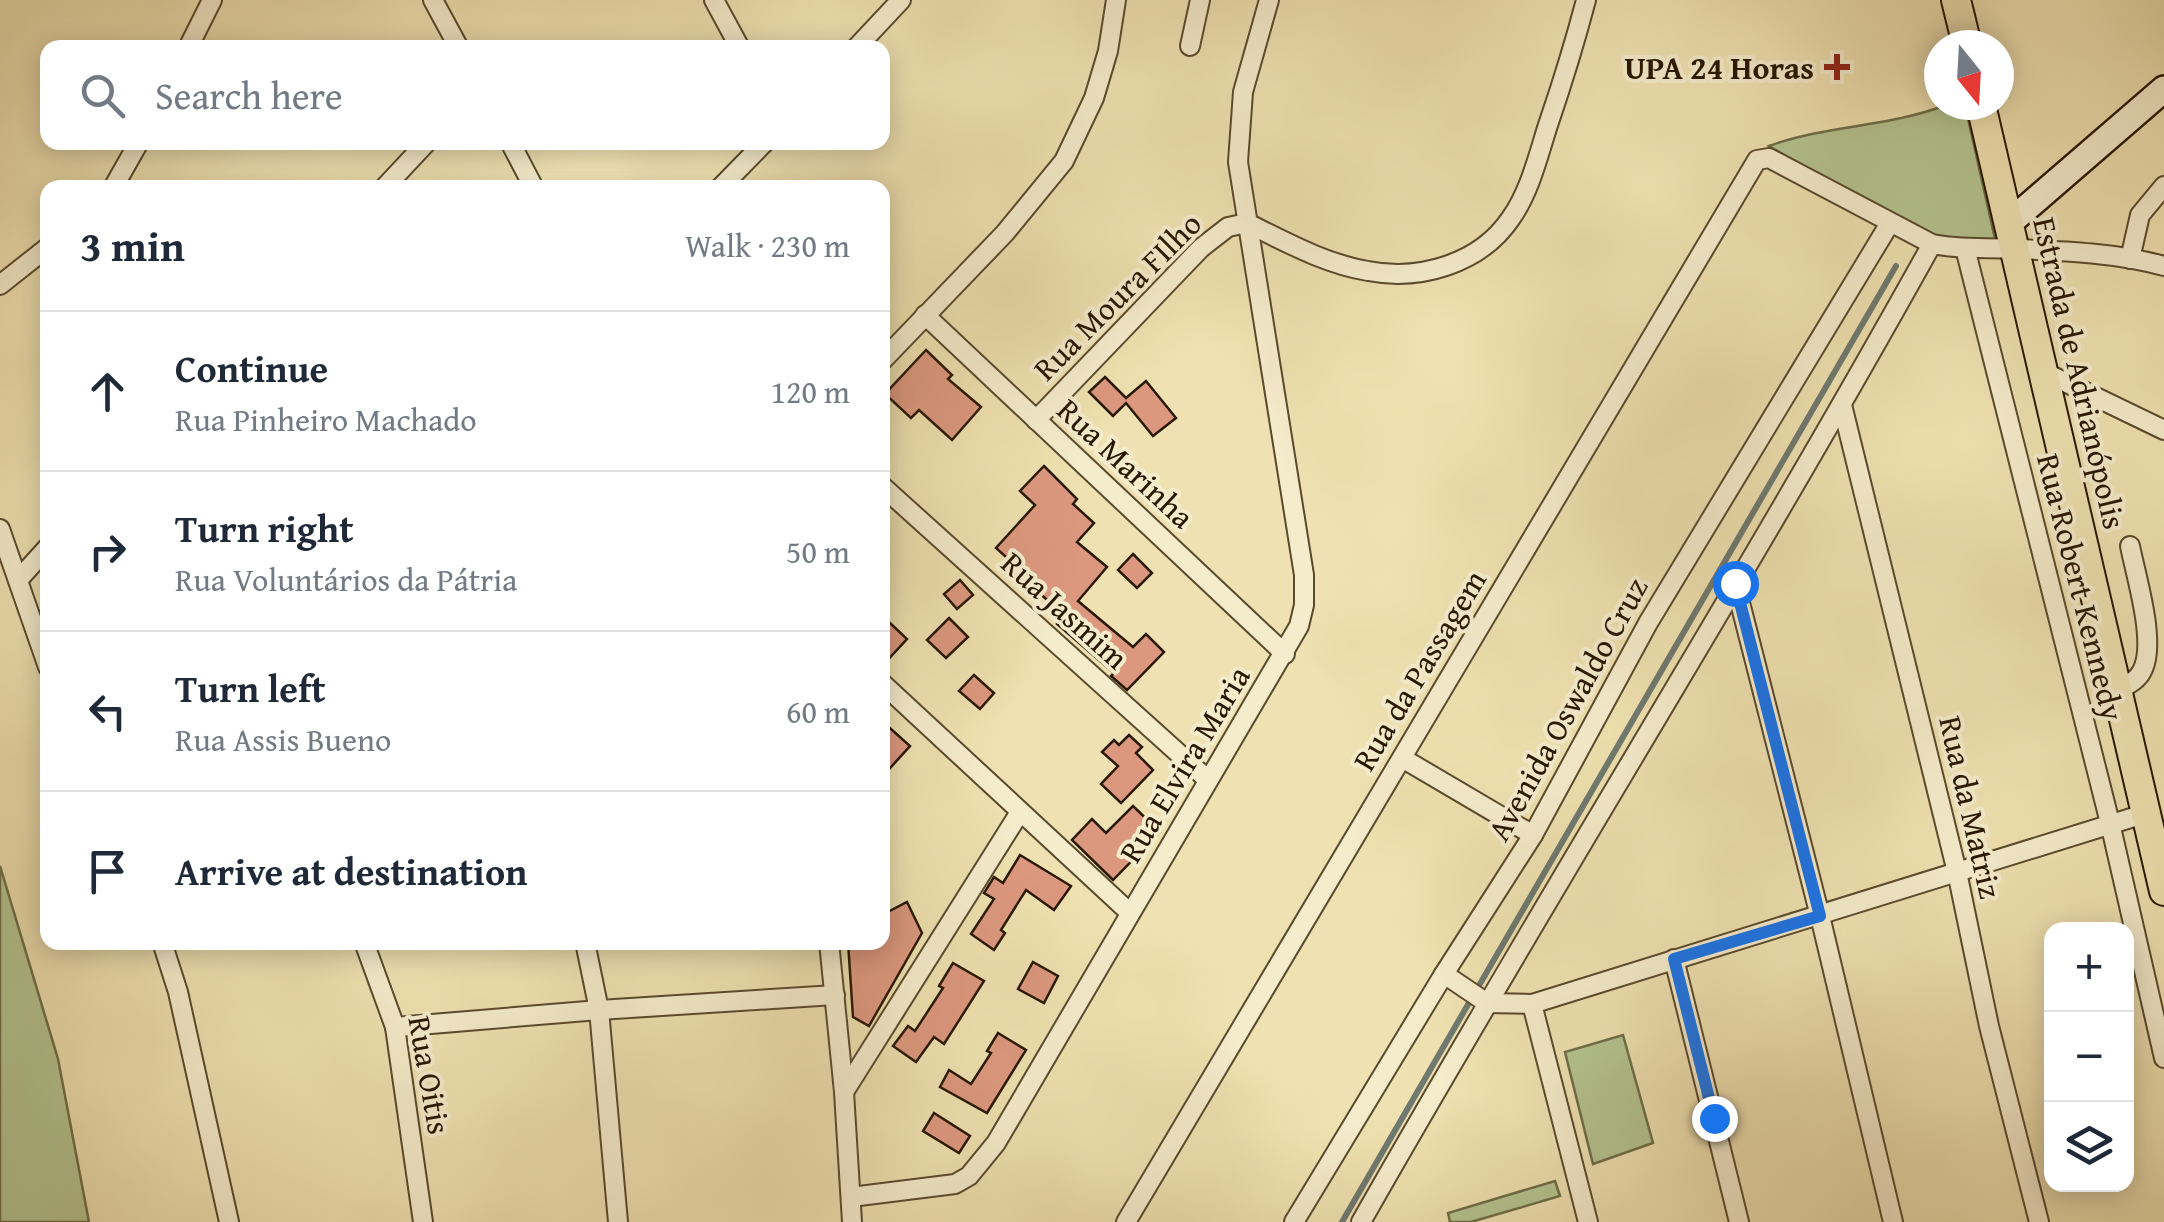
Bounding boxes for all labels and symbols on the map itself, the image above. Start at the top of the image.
north arrow [1924,30,2014,120]
place label: UPA 24 Horas [1624,44,1814,91]
marker: UPA 24 Horas [1824,54,1850,80]
street label: Rua Moura FIlho [1022,201,1212,391]
street label: Estrada de Adrianópolis [2021,212,2139,534]
street label: Rua Marinha [1047,387,1205,539]
street label: Rua Robert Kennedy [2025,449,2137,726]
street label: Rua Jasmim [991,540,1139,680]
street label: Rua da Passagem [1340,561,1498,779]
route start [1713,561,1759,607]
street label: Avenida Oswaldo Cruz [1475,569,1659,849]
street label: Rua Elvira Maria [1107,657,1261,871]
street label: Rua da Matriz [1927,711,2015,903]
street label: Rua Oitis [396,1012,464,1138]
route end [1692,1096,1738,1142]

